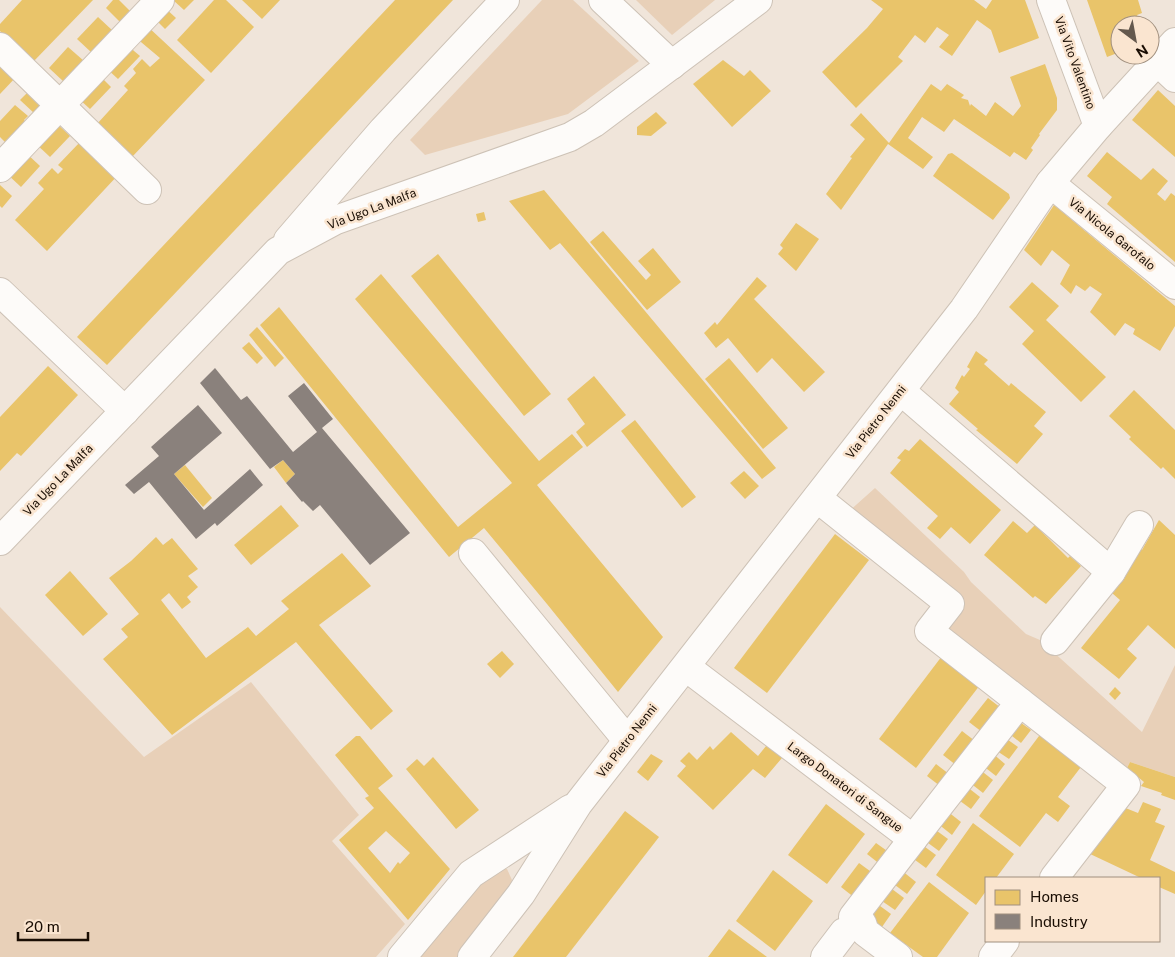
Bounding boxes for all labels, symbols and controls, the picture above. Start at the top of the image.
street label: Via Vito Valentino [1052,15,1098,111]
north arrow [1110,15,1160,65]
text: N [1133,41,1151,61]
street label: Via Ugo La Malfa [326,186,418,232]
street label: Via Nicola Garofalo [1066,195,1158,273]
street label: Via Pietro Nenni [843,383,909,461]
street label: Via Ugo La Malfa [20,441,96,519]
street label: Via Pietro Nenni [594,702,660,780]
street label: Largo Donatori di Sangue [785,739,906,835]
legend [985,877,1160,942]
text: Homes [1030,888,1079,905]
scale bar [18,910,88,942]
text: Industry [1030,913,1088,930]
text: 20 m [25,918,60,935]

